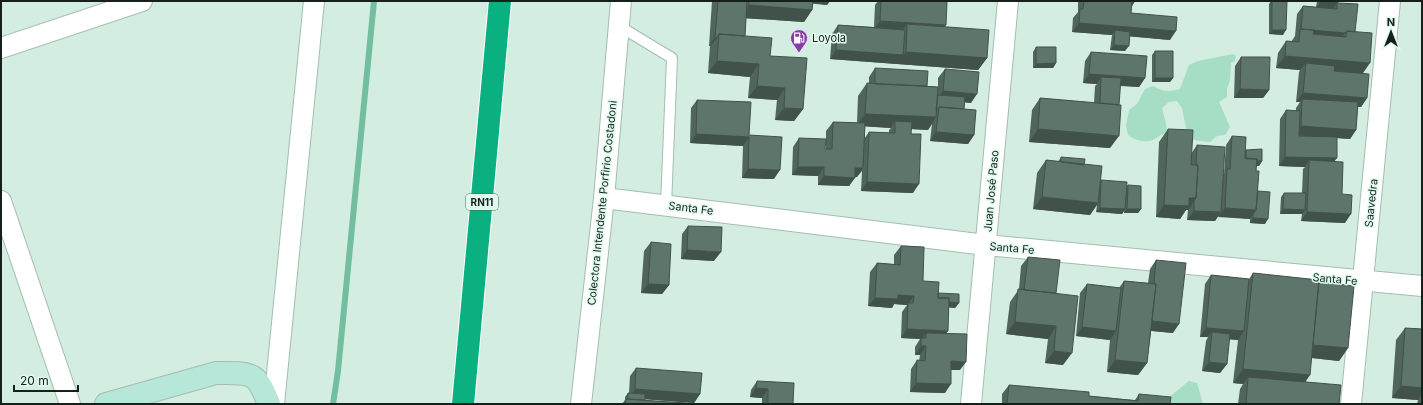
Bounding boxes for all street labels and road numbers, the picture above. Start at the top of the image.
street label: Colectora Intendente Porfirio Costadoni [584,100,620,306]
street label: Juan José Paso [980,149,1002,233]
street label: Saavedra [1361,178,1381,228]
road number: RN11 [466,194,498,210]
street label: Santa Fe [668,198,714,218]
street label: Santa Fe [989,239,1035,257]
street label: Santa Fe [1312,270,1358,288]

